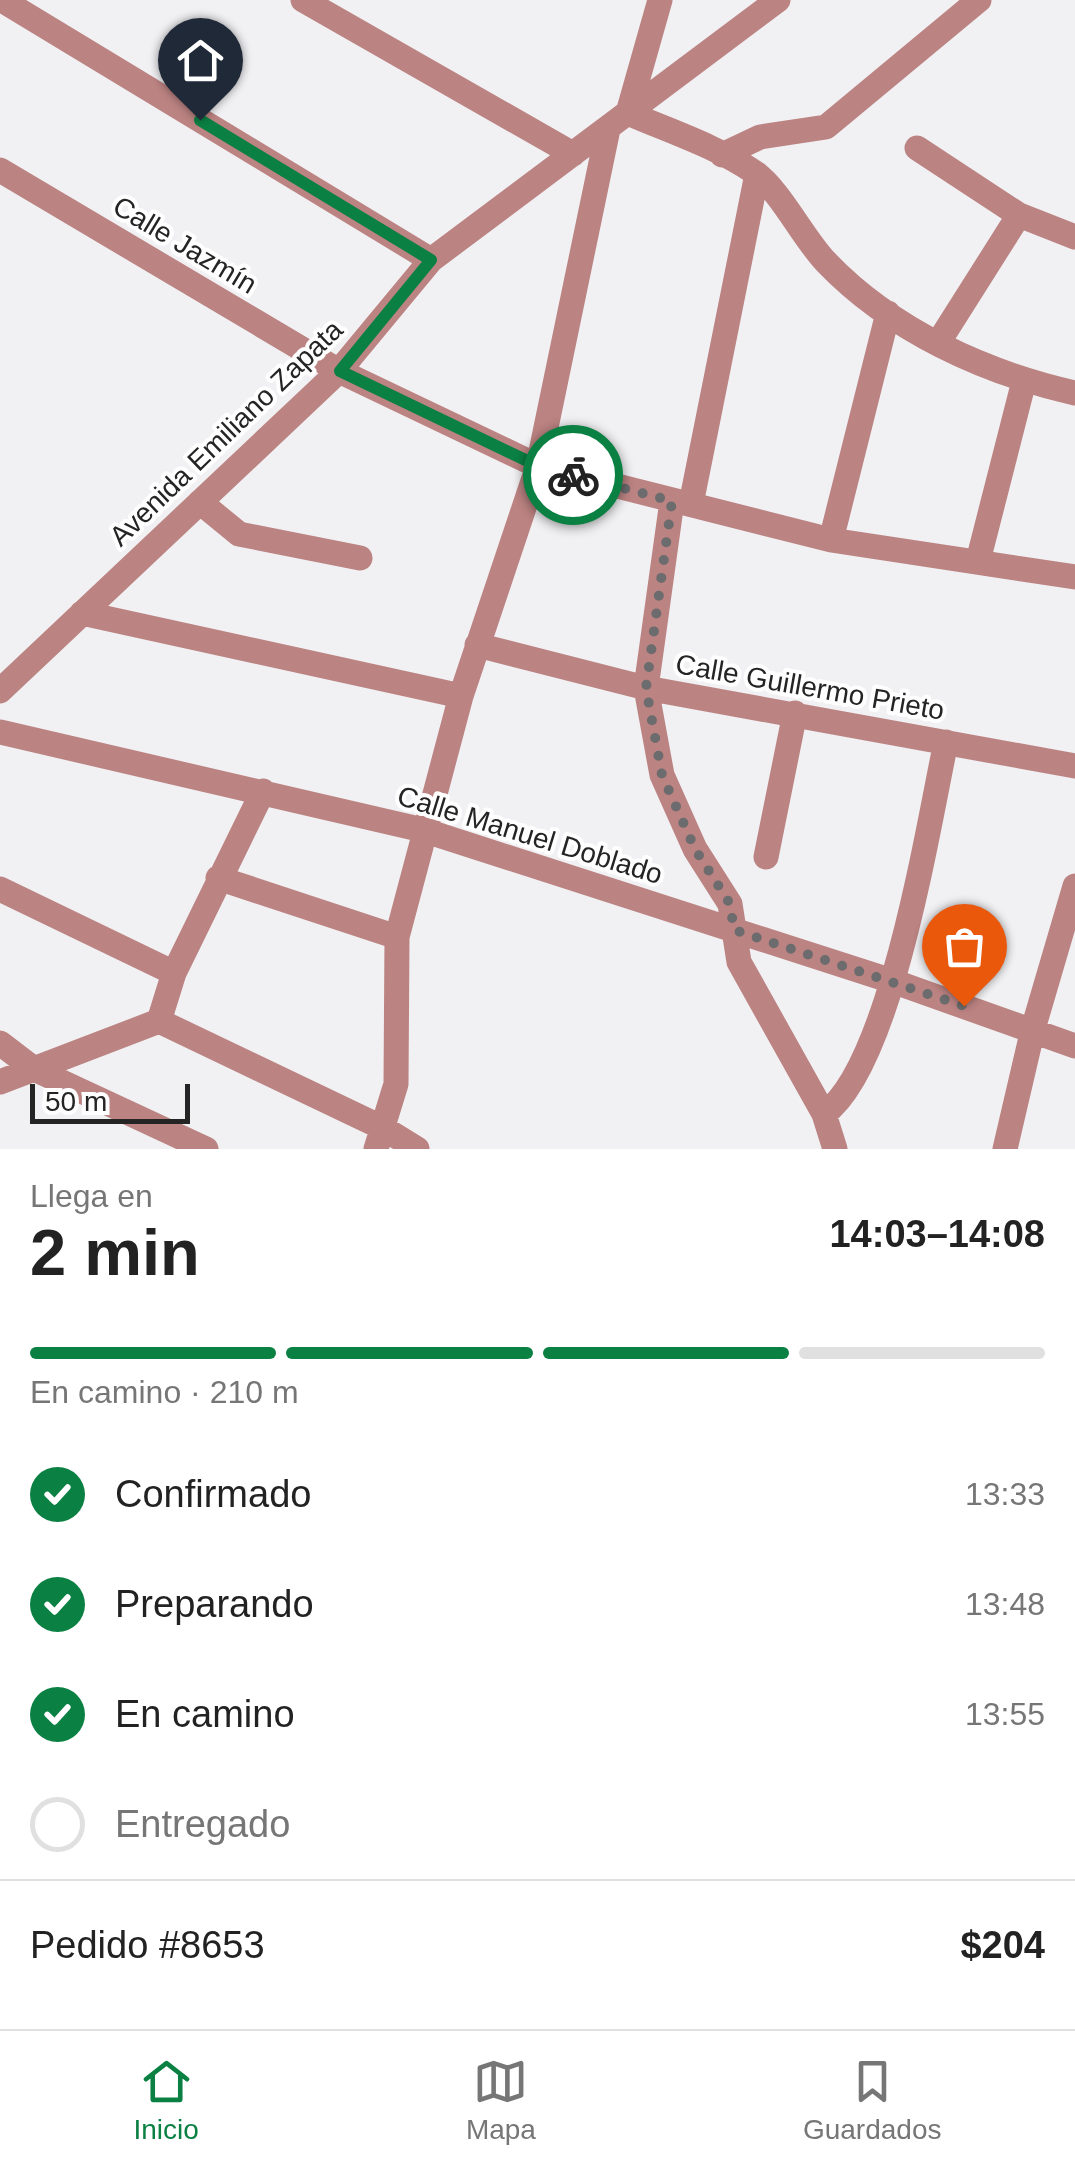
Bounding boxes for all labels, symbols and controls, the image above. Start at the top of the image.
pin [158,18,243,121]
icon: home [173,33,228,88]
street label: Calle Jazmín [108,190,262,300]
street label: Avenida Emiliano Zapata [103,314,349,552]
courier [523,425,623,525]
icon: bike [546,448,601,503]
street label: Calle Guillermo Prieto [673,648,947,726]
street label: Calle Manuel Doblado [394,780,666,890]
pin [922,904,1007,1007]
icon: bag [937,919,992,974]
scale bar [30,1079,190,1124]
text: 50 m [45,1086,107,1117]
text: Llega en [30,1178,153,1214]
text: 14:03–14:08 [829,1213,1045,1255]
text: 2 min [30,1216,200,1289]
text: En camino · 210 m [30,1374,299,1410]
icon: check [30,1467,85,1522]
text: Confirmado [115,1473,311,1515]
text: 13:33 [965,1476,1045,1512]
icon: check [30,1577,85,1632]
text: Preparando [115,1583,314,1625]
text: 13:48 [965,1586,1045,1622]
icon: check [30,1687,85,1742]
text: En camino [115,1693,295,1735]
text: 13:55 [965,1696,1045,1732]
text: Entregado [115,1803,290,1845]
text: Pedido #8653 [30,1924,265,1966]
text: $204 [960,1924,1045,1966]
tab: Inicio [134,2054,199,2146]
tab: Mapa [466,2054,536,2146]
tab: Guardados [803,2054,941,2146]

